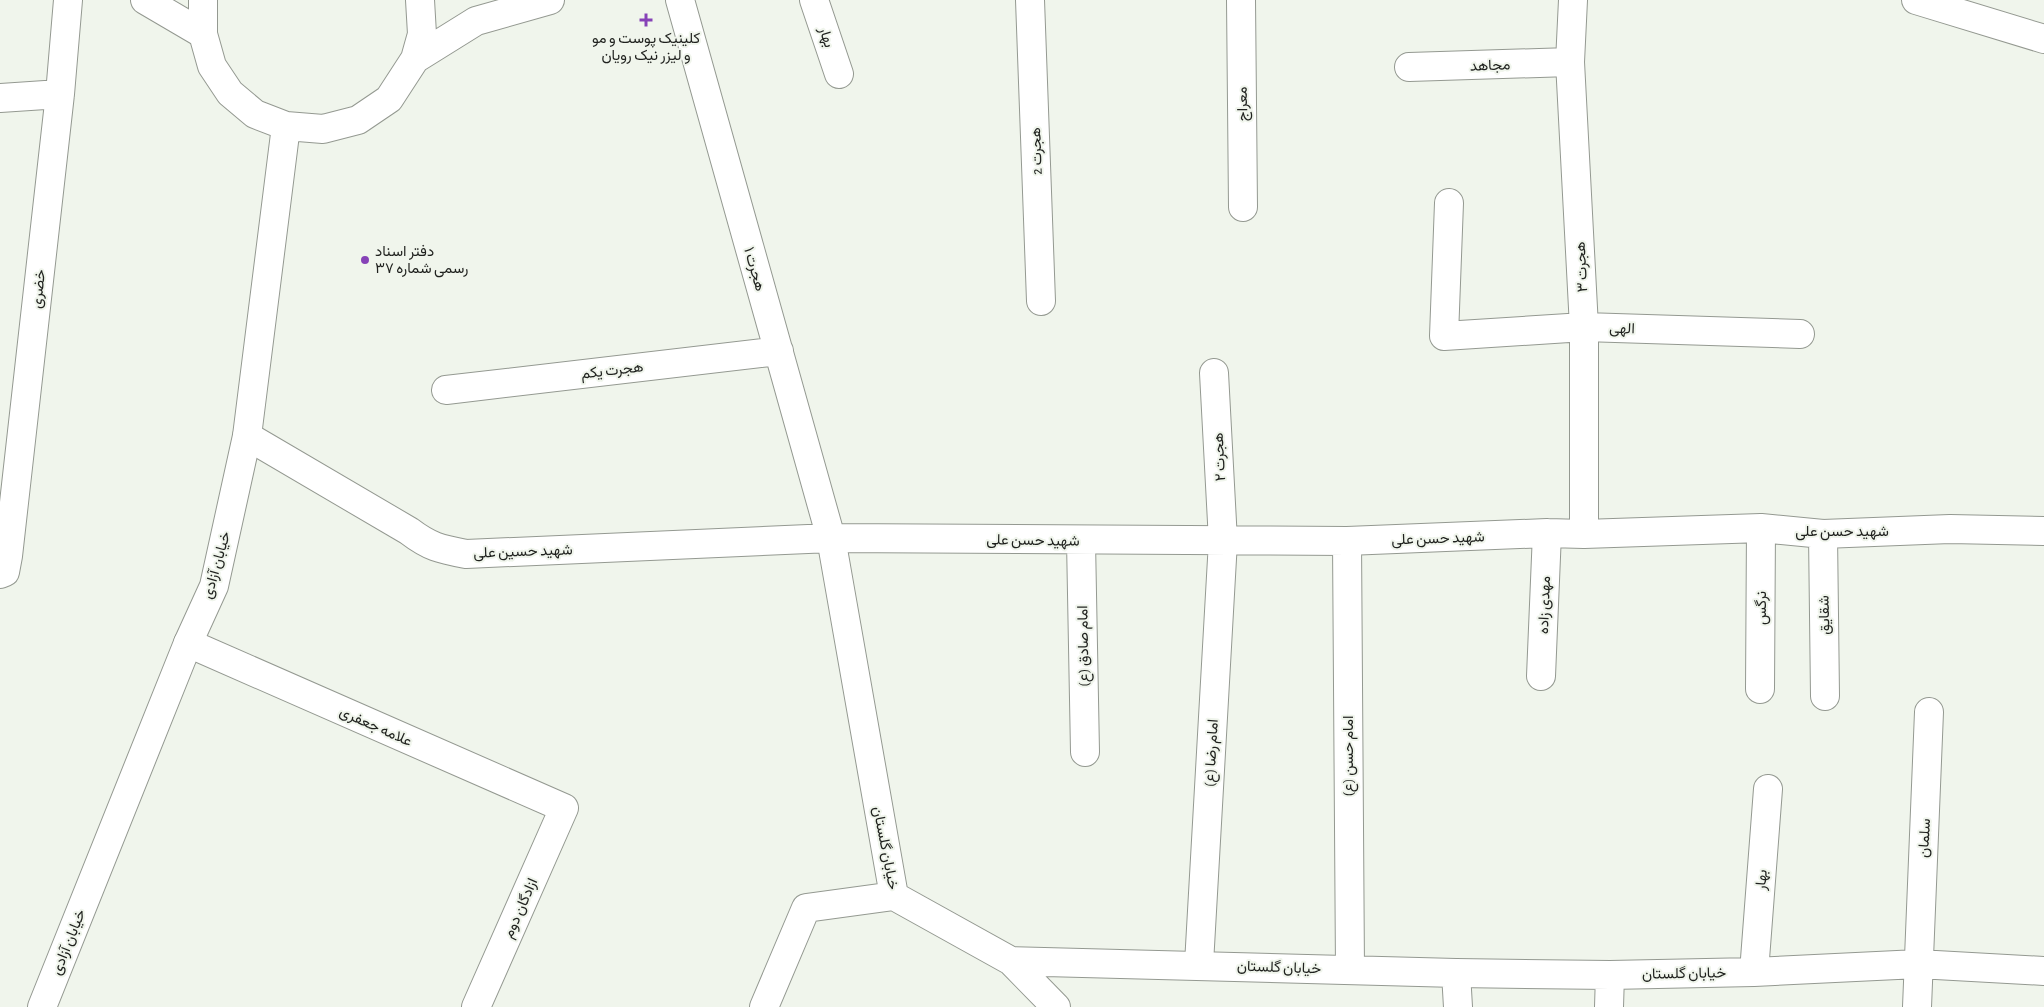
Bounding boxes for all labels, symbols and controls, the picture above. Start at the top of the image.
marker: کلینیک پوست و مو و لیزر نیک رویان [639,13,653,27]
street label: بهار [815,24,837,50]
place label: کلینیک پوست و مو و لیزر نیک رویان [592,31,700,64]
street label: مجاهد [1469,57,1511,75]
street label: معراج [1235,86,1253,122]
street label: هجرت 2 [1028,127,1046,175]
street label: هجرت ۳ [1573,241,1591,293]
place label: دفتر اسناد رسمی شماره ۳۷ [375,244,468,278]
street label: هجرت ۱ [740,245,768,293]
marker: دفتر اسناد رسمی شماره ۳۷ [359,254,371,266]
street label: خضری [29,269,50,310]
street label: الهی [1609,321,1635,338]
street label: هجرت یکم [580,359,644,384]
street label: هجرت ۲ [1211,432,1229,482]
street label: شهید حسن علی [1795,524,1889,541]
street label: شهید حسن علی [1391,529,1485,550]
street label: خیابان آزادی [199,530,235,601]
street label: شهید حسن علی [986,532,1080,551]
street label: شهید حسین علی [473,542,573,563]
street label: مهدی زاده [1536,576,1555,634]
street label: نرگس [1754,591,1771,625]
street label: شقایق [1817,595,1834,635]
street label: امام صادق (ع) [1075,605,1095,687]
street label: علامه جعفری [336,704,414,751]
street label: امام حسن (ع) [1341,716,1359,797]
street label: امام رضا (ع) [1202,719,1224,787]
street label: خیابان گلستان [869,805,901,891]
street label: سلمان [1916,818,1934,858]
street label: بهار [1753,869,1771,892]
street label: ازادگان دوم [501,876,542,941]
street label: خیابان آزادی [48,907,90,978]
street label: خیابان گلستان [1237,959,1321,977]
street label: خیابان گلستان [1642,965,1726,983]

